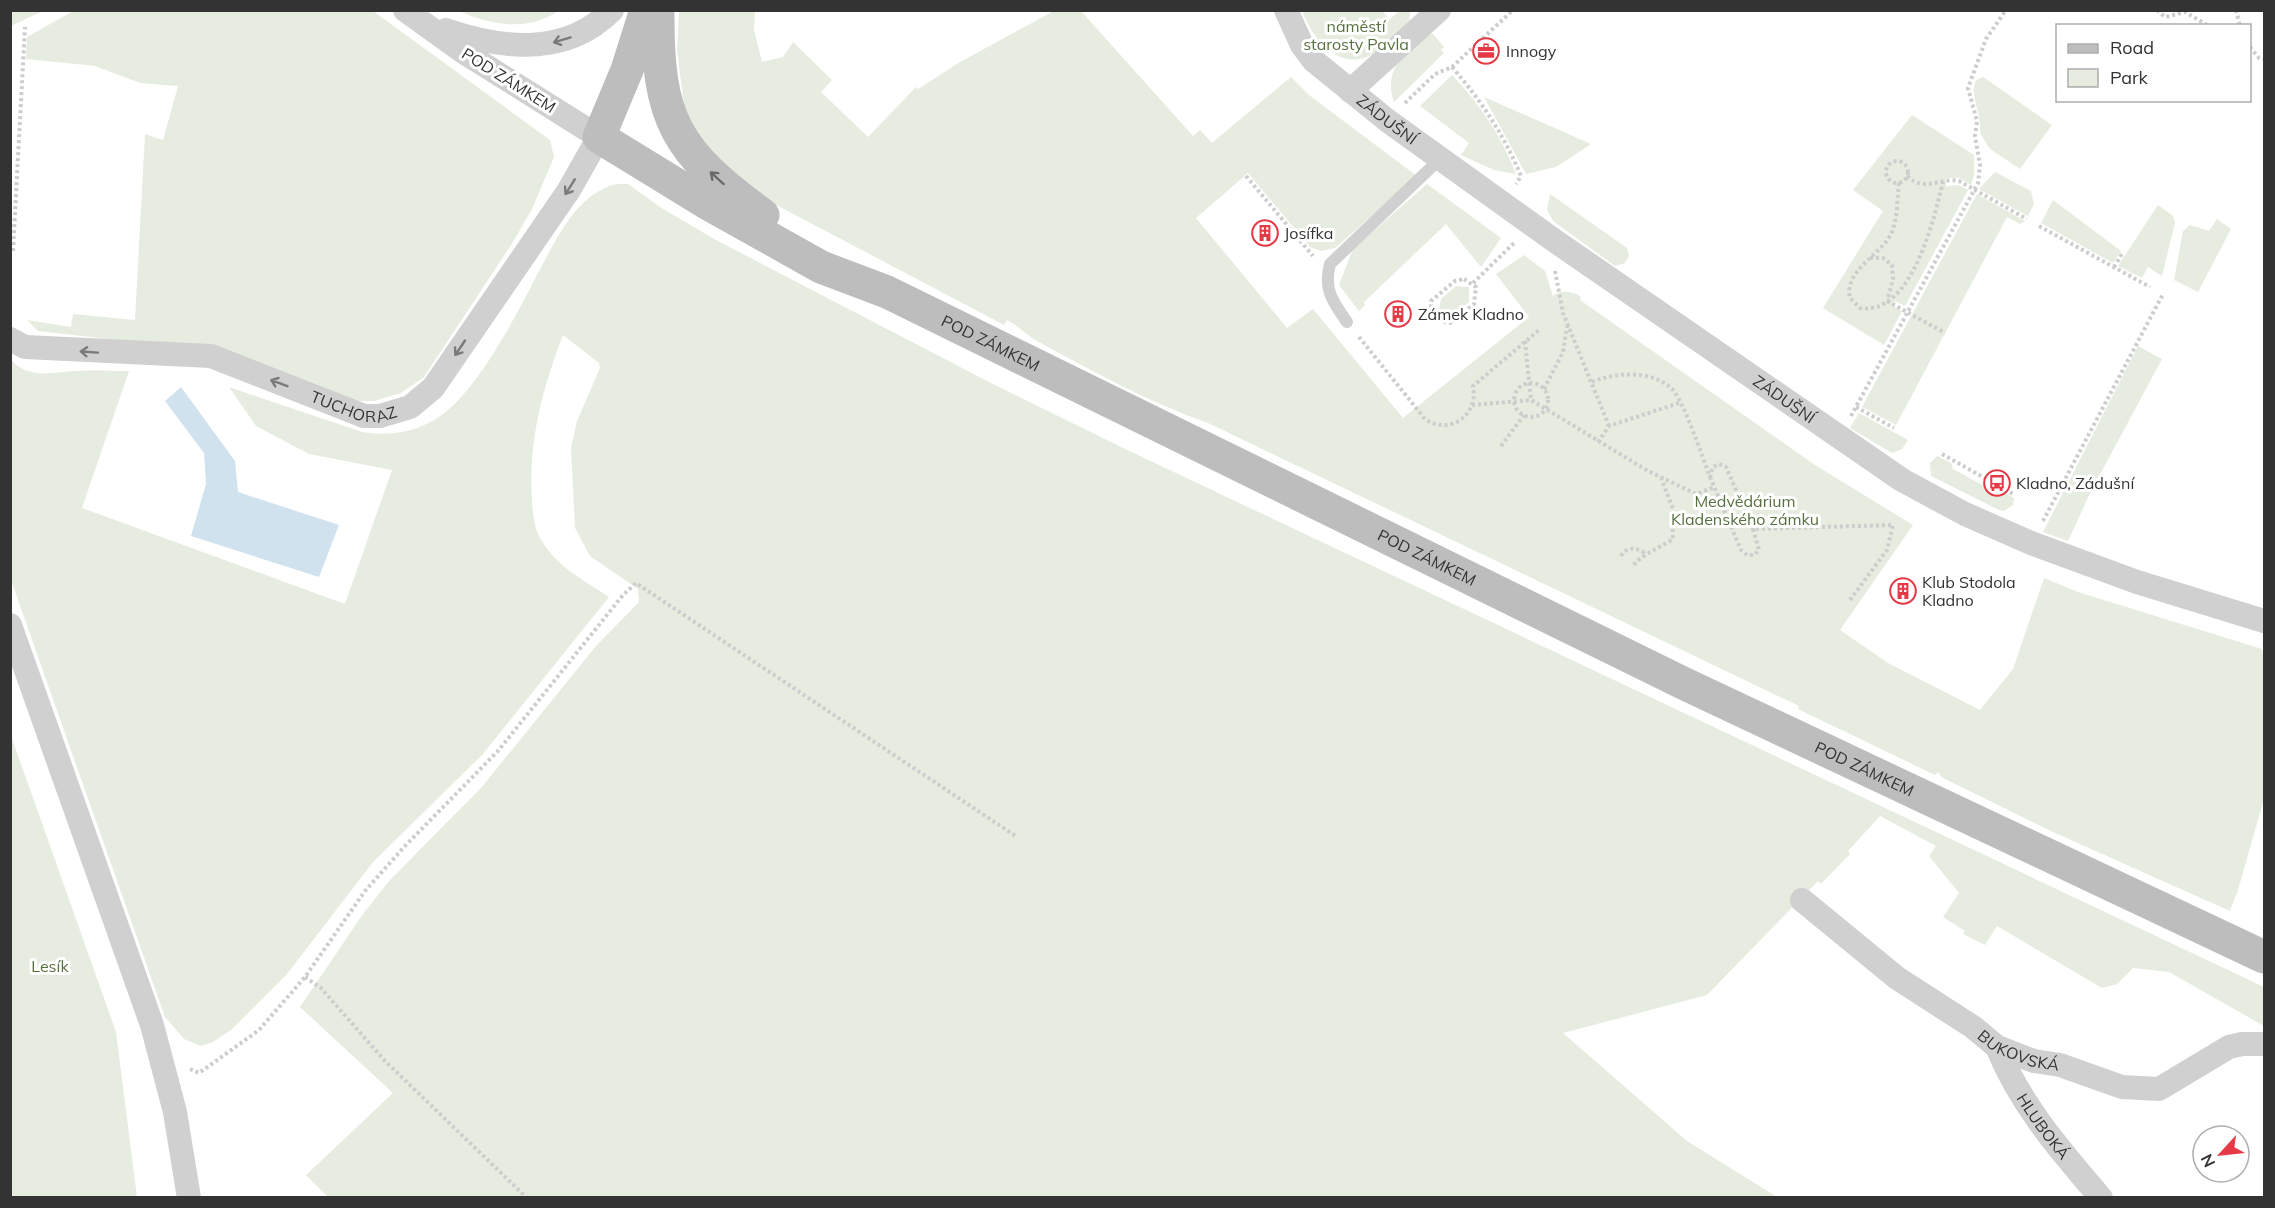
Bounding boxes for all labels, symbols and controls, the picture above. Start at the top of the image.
park label: náměstí starosty Pavla [1303,16,1409,54]
legend [2056,24,2251,102]
one-way arrow [553,35,572,46]
office icon: Innogy [1471,36,1501,66]
text: Road [2110,36,2154,59]
place label: Innogy [1506,41,1557,61]
street label: POD ZÁMKEM [458,43,560,117]
text: Park [2110,66,2149,89]
street label: ZÁDUŠNÍ [1353,90,1422,149]
one-way arrow [709,171,724,185]
one-way arrow [563,178,575,195]
building icon: Josífka [1250,218,1280,248]
place label: Josífka [1284,223,1333,243]
building icon: Zámek Kladno [1383,299,1413,329]
place label: Zámek Kladno [1418,304,1524,324]
street label: POD ZÁMKEM [938,310,1043,376]
one-way arrow [454,340,466,356]
one-way arrow [80,346,100,357]
street label: ZÁDUŠNÍ [1750,371,1820,428]
one-way arrow [270,377,289,388]
street label: TUCHORAZ [308,386,399,427]
bus stop icon: Kladno, Zádušní [1982,468,2012,498]
place label: Kladno, Zádušní [2016,473,2135,493]
park label: Medvědárium Kladenského zámku [1671,491,1819,529]
street label: POD ZÁMKEM [1375,525,1479,590]
place label: Klub Stodola Kladno [1922,572,2016,610]
building icon: Klub Stodola Kladno [1888,576,1918,606]
street label: POD ZÁMKEM [1812,737,1917,801]
park label: Lesík [31,956,69,976]
street label: BUKOVSKÁ [1974,1025,2061,1075]
street label: HLUBOKÁ [2013,1089,2074,1163]
north arrow [2191,1124,2251,1184]
text: N [2196,1151,2219,1171]

